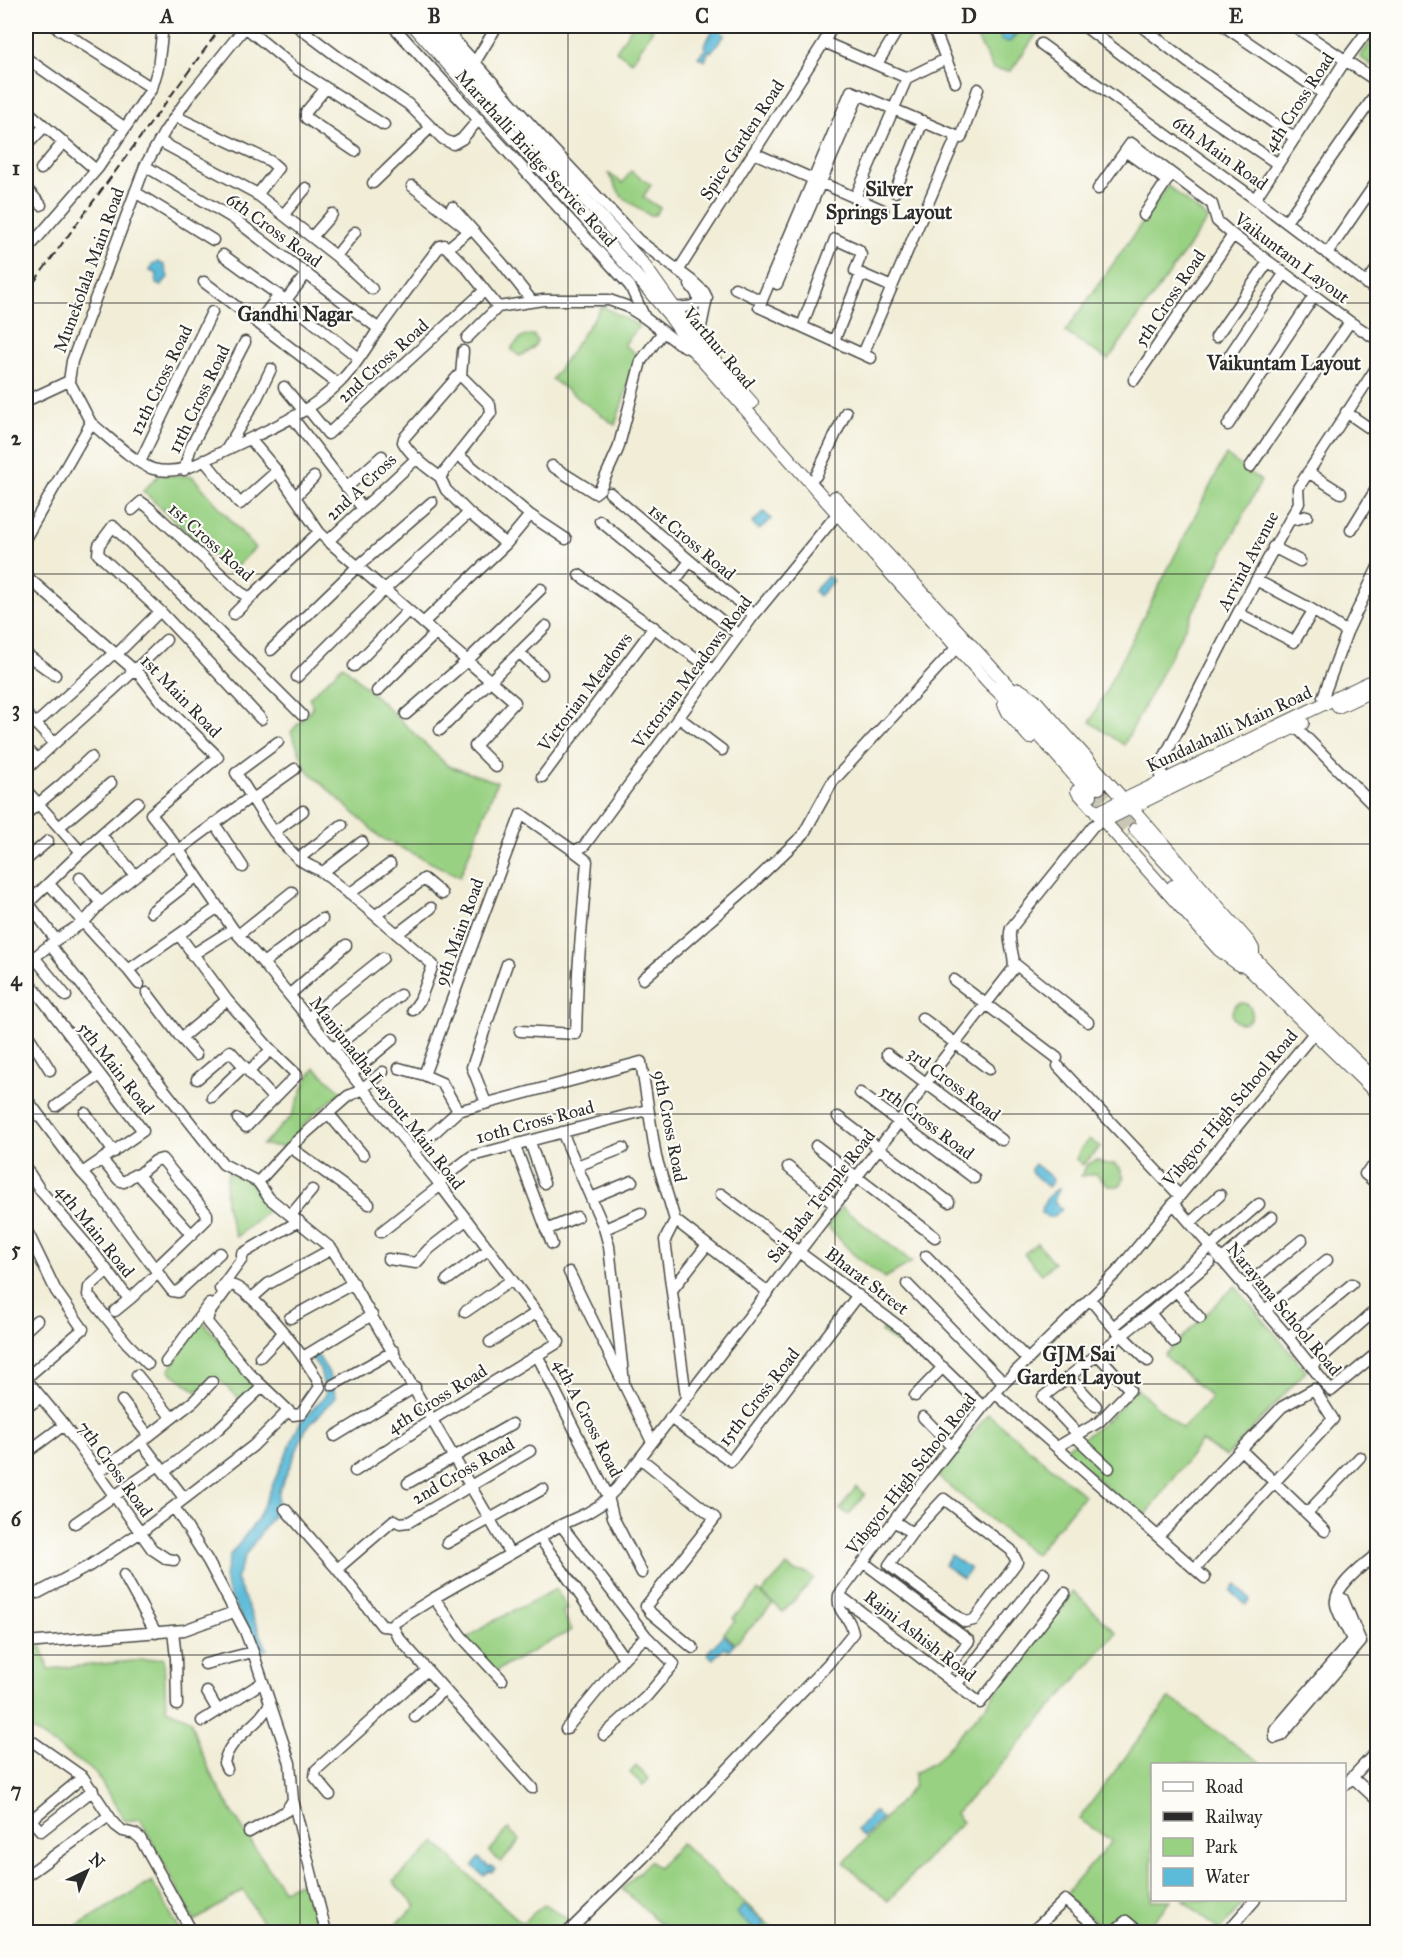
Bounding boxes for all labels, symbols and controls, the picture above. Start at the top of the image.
text: A [158,4,174,28]
text: B [427,4,441,28]
text: C [695,4,709,28]
text: D [961,4,977,28]
text: E [1229,4,1244,28]
street label: 4th Cross Road [1259,48,1339,156]
street label: Marathalli Bridge Service Road [450,65,621,252]
street label: Spice Garden Road [695,76,789,204]
street label: 6th Main Road [1168,111,1272,195]
text: 1 [12,156,20,180]
district label: Silver Springs Layout [826,177,953,225]
street label: Munekolala Main Road [49,184,129,356]
street label: 6th Cross Road [222,188,326,272]
street label: Vaikuntam Layout [1229,207,1354,309]
street label: 5th Cross Road [1130,245,1210,351]
district label: Gandhi Nagar [237,302,353,327]
street label: Varthur Road [678,302,760,393]
street label: 2nd Cross Road [333,314,433,408]
street label: 12th Cross Road [125,321,197,439]
street label: 11th Cross Road [163,341,235,457]
district label: Vaikuntam Layout [1206,351,1362,376]
text: 2 [11,426,22,450]
street label: 2nd A Cross [321,449,401,525]
street label: 1st Cross Road [164,498,258,586]
street label: 1st Cross Road [644,499,740,585]
street label: Arvind Avenue [1212,508,1283,615]
street label: Victorian Meadows Road [627,591,757,754]
street label: Victorian Meadows [532,628,637,757]
street label: 1st Main Road [136,650,226,742]
street label: Kundalahalli Main Road [1143,681,1315,777]
text: 3 [12,697,20,722]
street label: 9th Main Road [429,875,489,989]
text: 4 [10,967,22,992]
street label: Manjunadha Layout Main Road [305,992,469,1194]
street label: 5th Main Road [73,1017,159,1119]
street label: Vibgyor High School Road [1157,1025,1303,1193]
street label: 3rd Cross Road [903,1042,1005,1126]
street label: 9th Cross Road [648,1068,692,1184]
street label: 5th Cross Road [876,1079,978,1165]
street label: 10th Cross Road [474,1096,596,1148]
street label: Sai Baba Temple Road [762,1125,880,1267]
street label: 4th Main Road [51,1180,139,1282]
text: 5 [11,1237,21,1261]
street label: Narayana School Road [1222,1238,1346,1380]
street label: Bharat Street [821,1242,914,1320]
district label: GJM Sai Garden Layout [1017,1342,1142,1390]
street label: 15th Cross Road [714,1343,804,1451]
street label: 4th A Cross Road [549,1355,627,1481]
street label: 4th Cross Road [383,1360,491,1438]
street label: Vibgyor High School Road [841,1389,982,1560]
street label: 7th Cross Road [73,1417,157,1521]
street label: 2nd Cross Road [408,1433,518,1509]
text: 6 [11,1507,23,1531]
street label: Rajni Ashish Road [860,1586,980,1686]
legend [1151,1763,1346,1901]
text: Road [1205,1776,1243,1798]
text: 7 [11,1778,22,1802]
text: Railway [1205,1806,1263,1828]
text: Park [1205,1836,1238,1858]
north arrow [57,1841,117,1901]
text: N [86,1849,109,1872]
text: Water [1205,1866,1250,1888]

